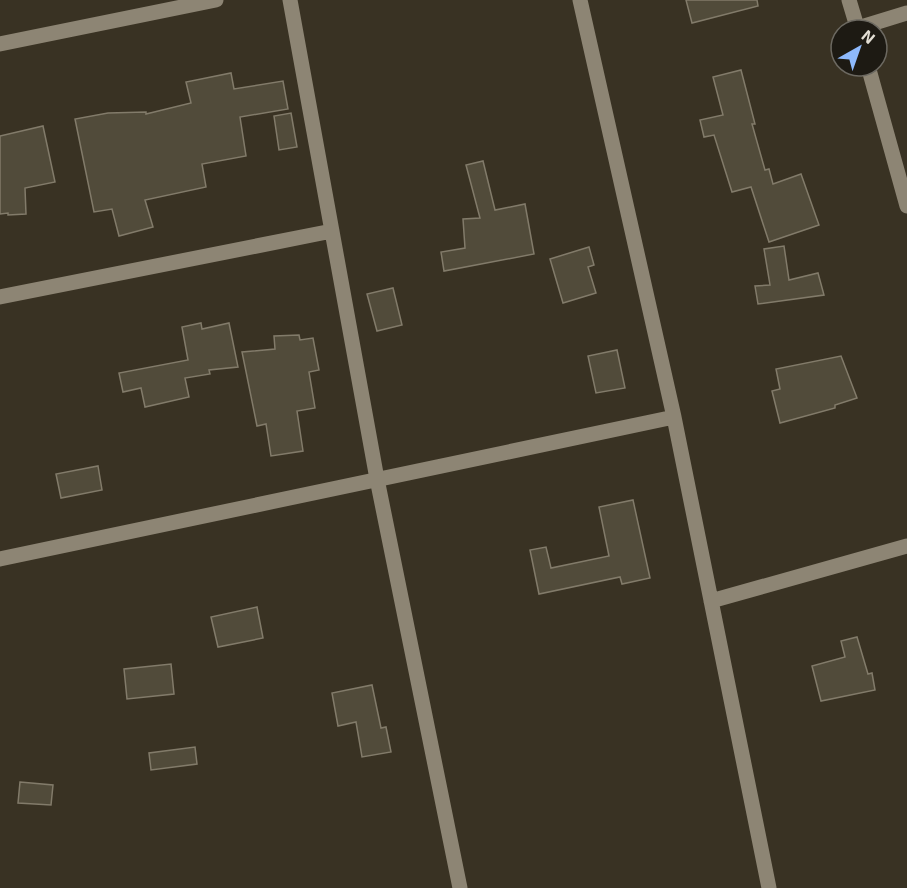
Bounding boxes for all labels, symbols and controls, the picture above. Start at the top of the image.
north arrow [829,18,889,78]
text: N [858,25,879,47]

